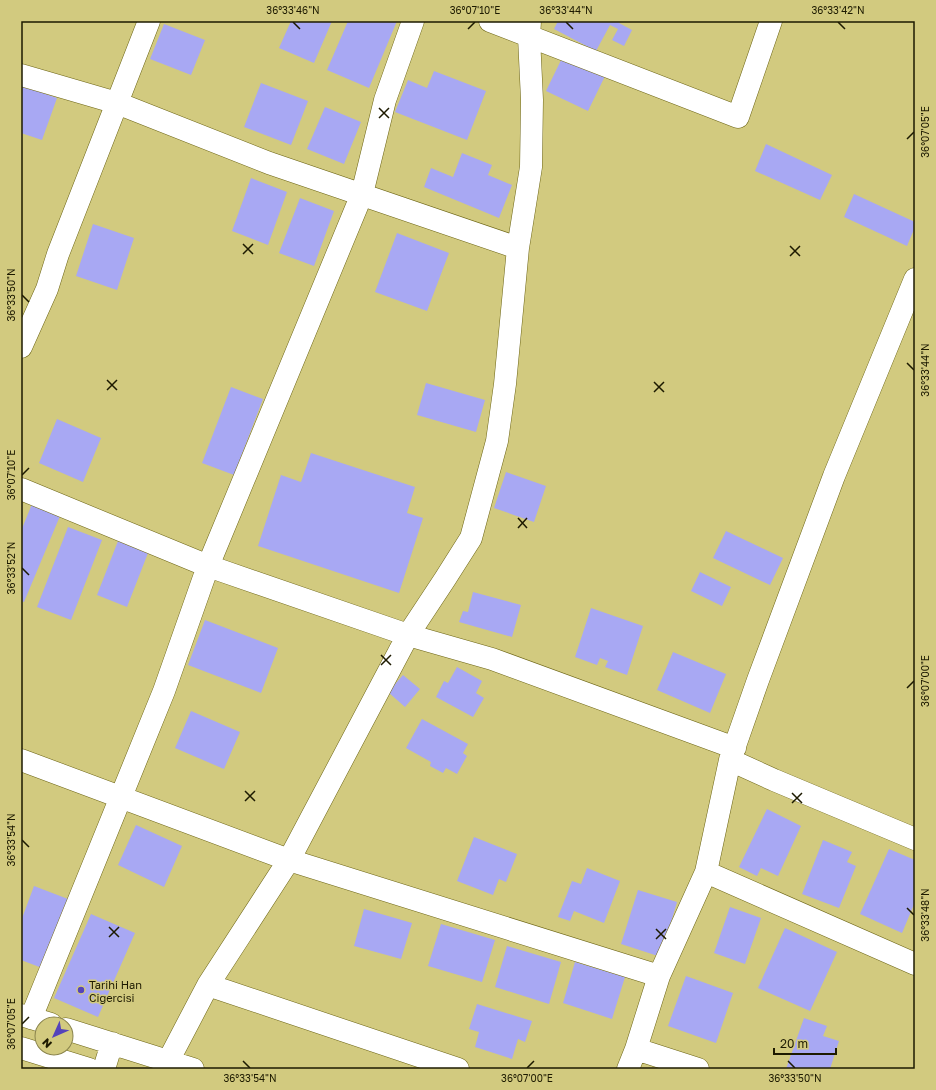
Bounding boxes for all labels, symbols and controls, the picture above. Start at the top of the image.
text: 36°33'46"N [266,4,320,16]
text: 36°07'10"E [450,4,500,16]
text: 36°33'44"N [539,4,593,16]
text: 36°33'42"N [811,4,865,16]
text: 36°07'05"E [919,106,931,158]
text: 36°33'50"N [5,268,17,322]
text: 36°33'44"N [919,343,931,397]
text: 36°07'10"E [5,450,17,500]
text: 36°33'52"N [5,542,17,594]
text: 36°07'00"E [919,655,931,707]
text: 36°33'54"N [5,813,17,867]
text: 36°33'48"N [919,888,931,942]
place label: Tarihi Han Ciğercisi [89,978,142,1004]
marker: Tarihi Han Ciğercisi [76,985,86,995]
text: 36°07'05"E [5,998,17,1050]
north arrow [34,1016,74,1056]
scale bar [774,1030,836,1056]
text: N [39,1036,54,1051]
text: 20 m [780,1036,808,1051]
text: 36°33'54"N [223,1072,277,1084]
text: 36°07'00"E [501,1072,553,1084]
text: 36°33'50"N [768,1072,822,1084]

